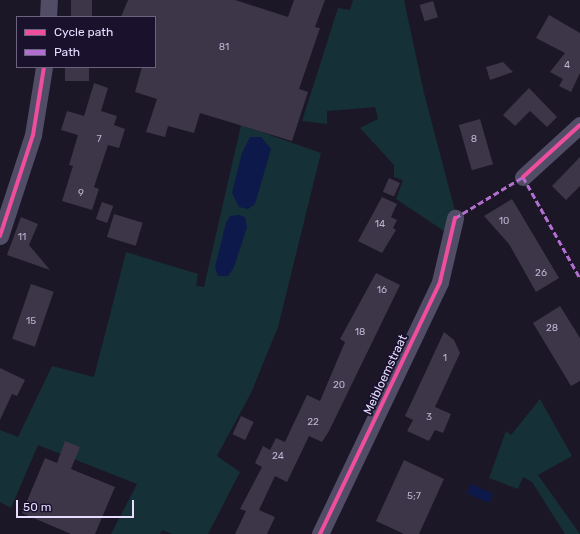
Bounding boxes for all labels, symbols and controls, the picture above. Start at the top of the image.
legend [16,16,156,68]
text: Cycle path [54,25,113,39]
house number: 81 [219,42,229,54]
text: Path [54,45,80,59]
house number: 4 [564,60,570,72]
house number: 7 [96,134,102,146]
house number: 8 [471,134,477,146]
house number: 9 [78,188,84,200]
house number: 10 [499,216,509,228]
house number: 14 [375,219,385,231]
house number: 11 [18,232,26,244]
house number: 26 [535,268,547,280]
house number: 16 [377,285,387,297]
house number: 15 [26,316,36,328]
house number: 28 [546,323,558,335]
house number: 18 [355,327,365,339]
street label: Meibloemstraat [361,333,411,417]
house number: 1 [443,353,447,365]
house number: 20 [333,380,345,392]
house number: 3 [426,412,432,424]
house number: 22 [307,417,319,429]
house number: 24 [272,451,284,463]
house number: 5;7 [407,491,421,503]
scale bar [18,492,136,518]
text: 50 m [23,500,51,514]

